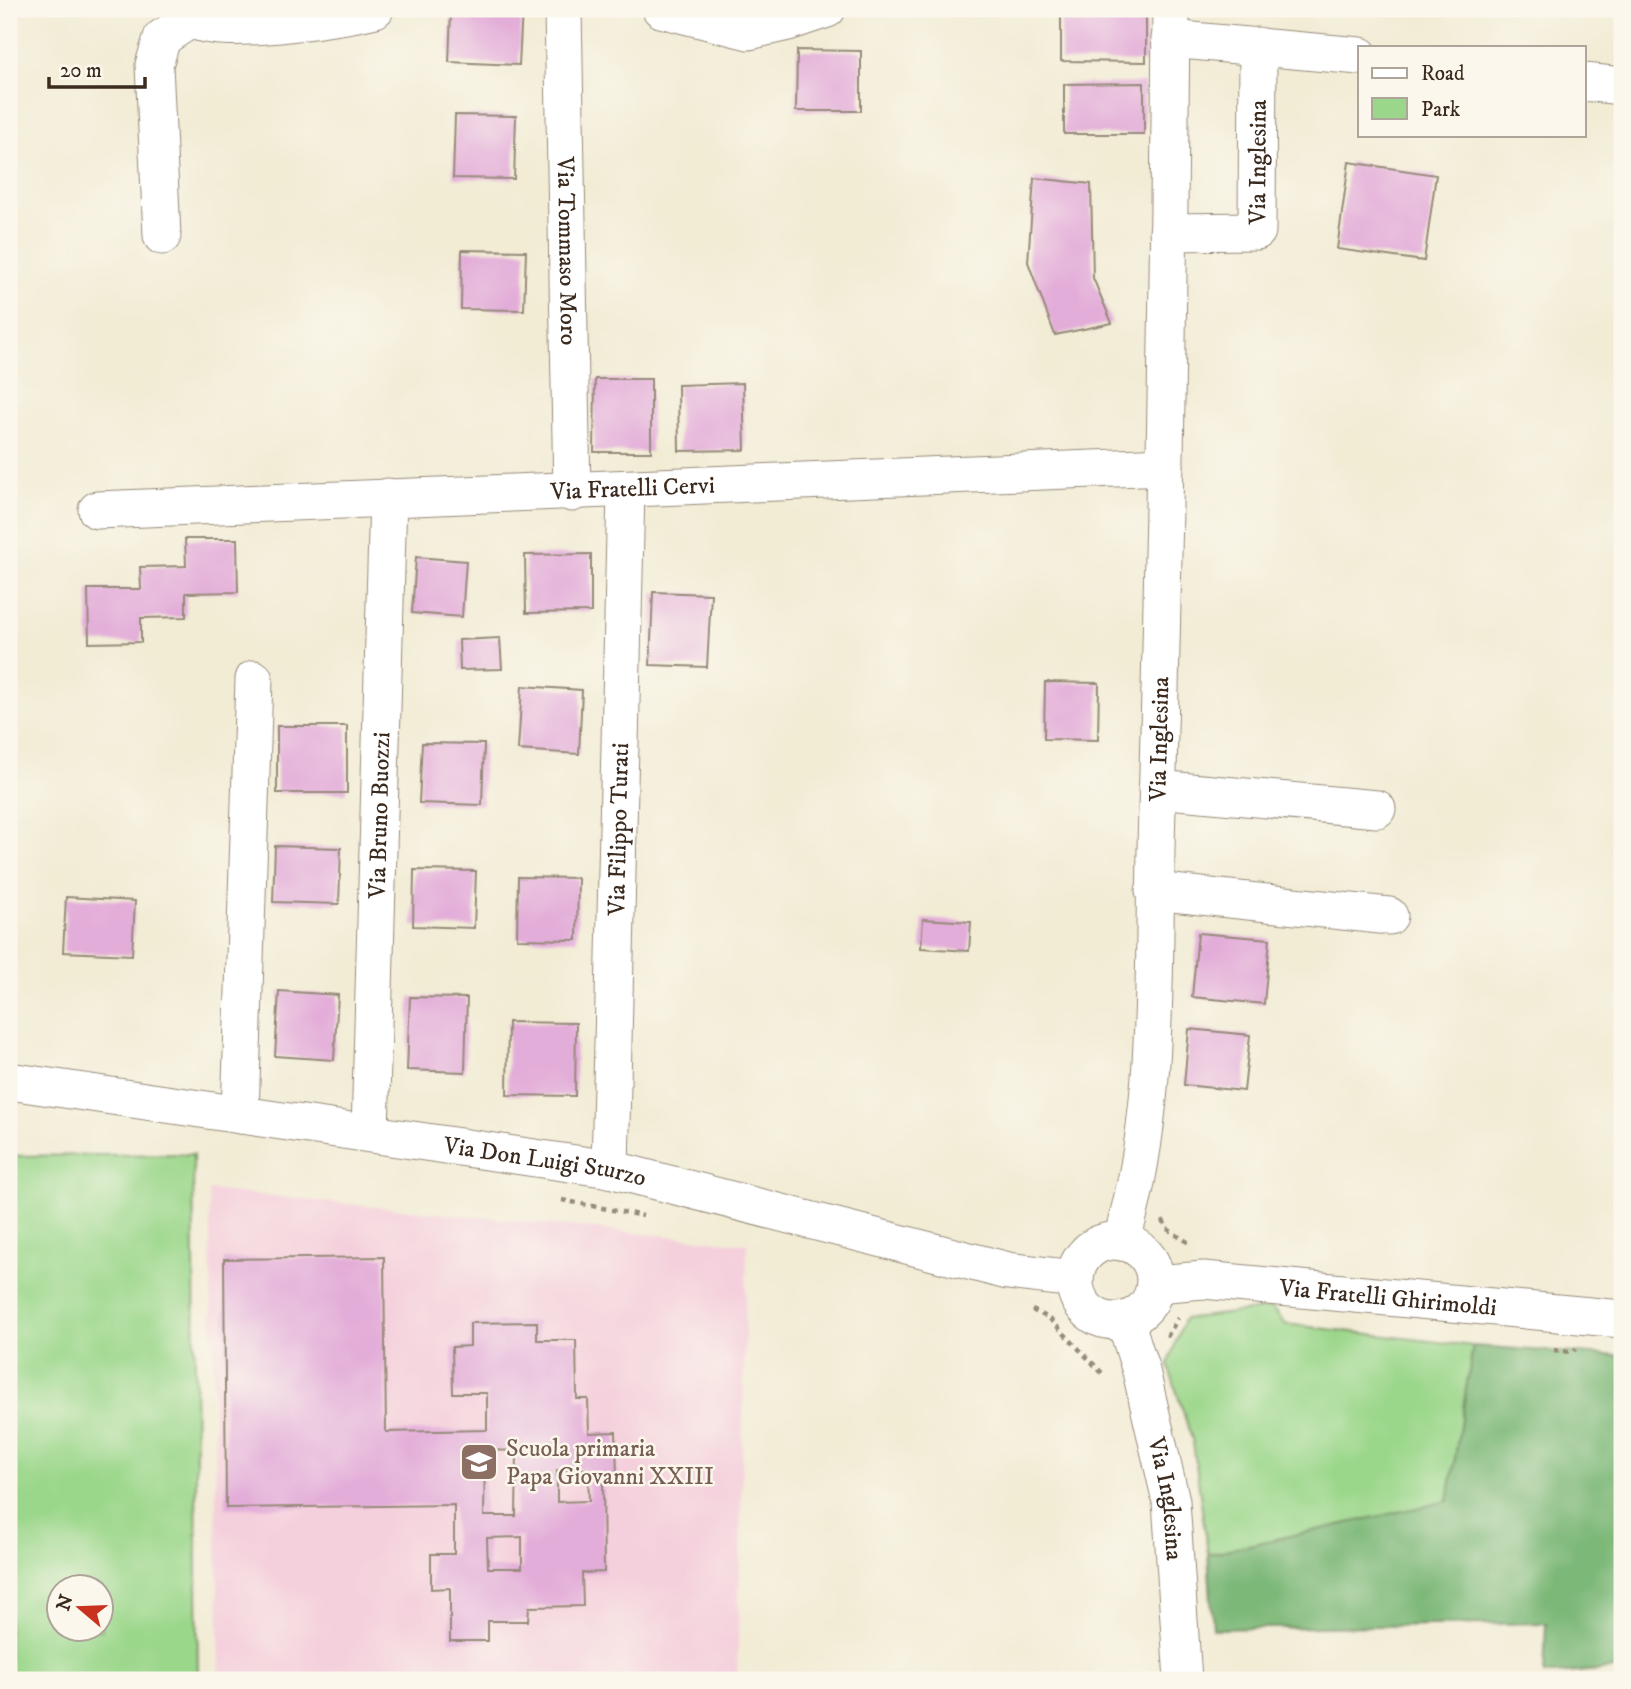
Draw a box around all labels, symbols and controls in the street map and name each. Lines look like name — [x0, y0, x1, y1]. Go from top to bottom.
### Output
scale bar — [49, 46, 145, 90]
legend — [1358, 46, 1586, 136]
text: 20 m — [60, 58, 102, 84]
text: Road — [1421, 61, 1465, 87]
text: Park — [1421, 97, 1461, 123]
street label: Via Inglesina — [1243, 99, 1274, 225]
street label: Via Tommaso Moro — [550, 155, 583, 346]
street label: Via Fratelli Cervi — [549, 471, 715, 507]
street label: Via Inglesina — [1143, 676, 1176, 803]
street label: Via Bruno Buozzi — [363, 731, 397, 900]
street label: Via Filippo Turati — [602, 742, 636, 917]
street label: Via Don Luigi Sturzo — [441, 1131, 649, 1194]
street label: Via Fratelli Ghirimoldi — [1277, 1273, 1498, 1323]
street label: Via Inglesina — [1141, 1433, 1189, 1562]
place label: Scuola primaria Papa Giovanni XXIII — [506, 1434, 714, 1492]
school or university icon: Scuola primaria Papa Giovanni XXIII — [458, 1441, 500, 1483]
north arrow — [46, 1574, 116, 1644]
text: N — [52, 1591, 79, 1614]

